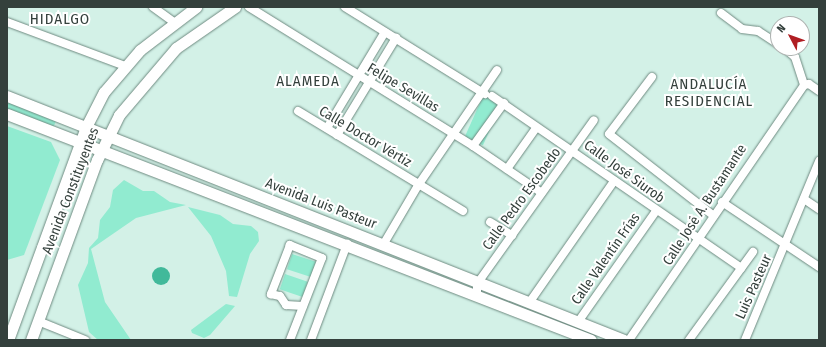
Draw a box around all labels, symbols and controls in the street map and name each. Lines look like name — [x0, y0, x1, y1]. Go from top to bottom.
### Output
district label: HIDALGO — [30, 11, 90, 29]
north arrow — [770, 16, 810, 56]
text: N — [774, 22, 788, 35]
street label: Felipe Sevillas — [364, 60, 442, 116]
district label: ALAMEDA — [276, 73, 340, 91]
district label: ANDALUCÍA RESIDENCIAL — [665, 75, 753, 110]
street label: Calle Doctor Vértiz — [316, 103, 414, 171]
street label: Avenida Constituyentes — [39, 125, 103, 257]
street label: Calle José Siurob — [580, 137, 668, 207]
street label: Calle José A. Bustamante — [660, 141, 750, 269]
street label: Calle Pedro Escobedo — [479, 145, 565, 253]
street label: Avenida Luis Pasteur — [263, 175, 379, 233]
street label: Calle Valentín Frías — [568, 210, 644, 308]
street label: Luis Pasteur — [732, 252, 776, 322]

